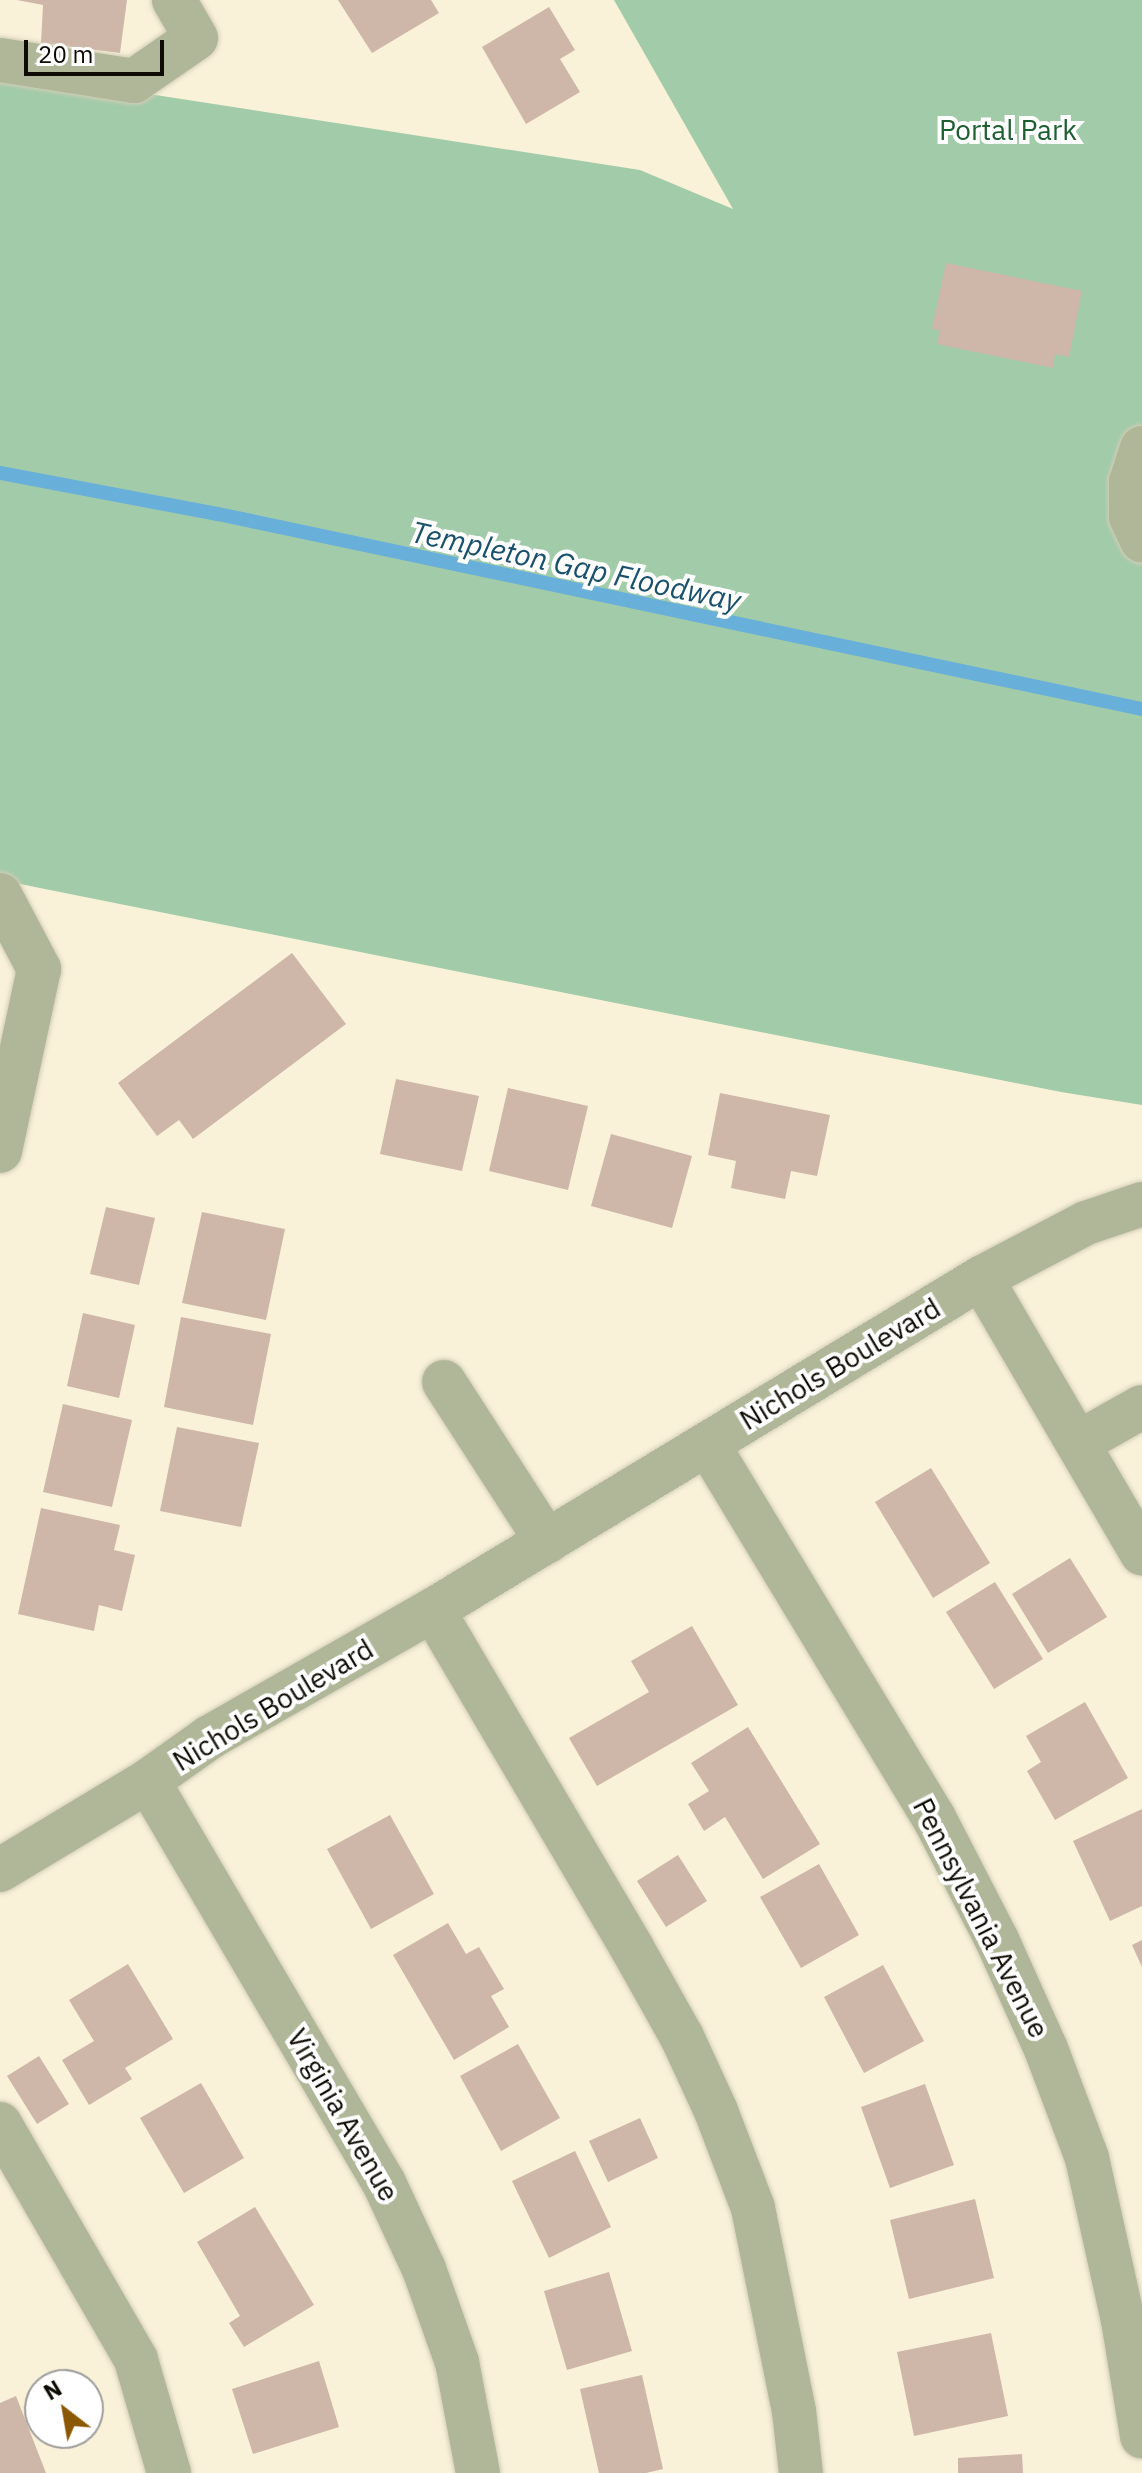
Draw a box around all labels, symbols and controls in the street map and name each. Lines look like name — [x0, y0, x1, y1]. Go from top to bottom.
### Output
scale bar — [28, 24, 168, 74]
text: 20 m — [38, 38, 93, 70]
park label: Portal Park — [939, 113, 1077, 147]
water label: Templeton Gap Floodway — [408, 513, 744, 619]
street label: Nichols Boulevard — [734, 1291, 946, 1437]
street label: Nichols Boulevard — [167, 1632, 379, 1778]
street label: Pennsylvania Avenue — [906, 1793, 1056, 2043]
street label: Virginia Avenue — [280, 2023, 406, 2207]
north arrow — [24, 2369, 104, 2449]
text: N — [38, 2373, 67, 2406]

